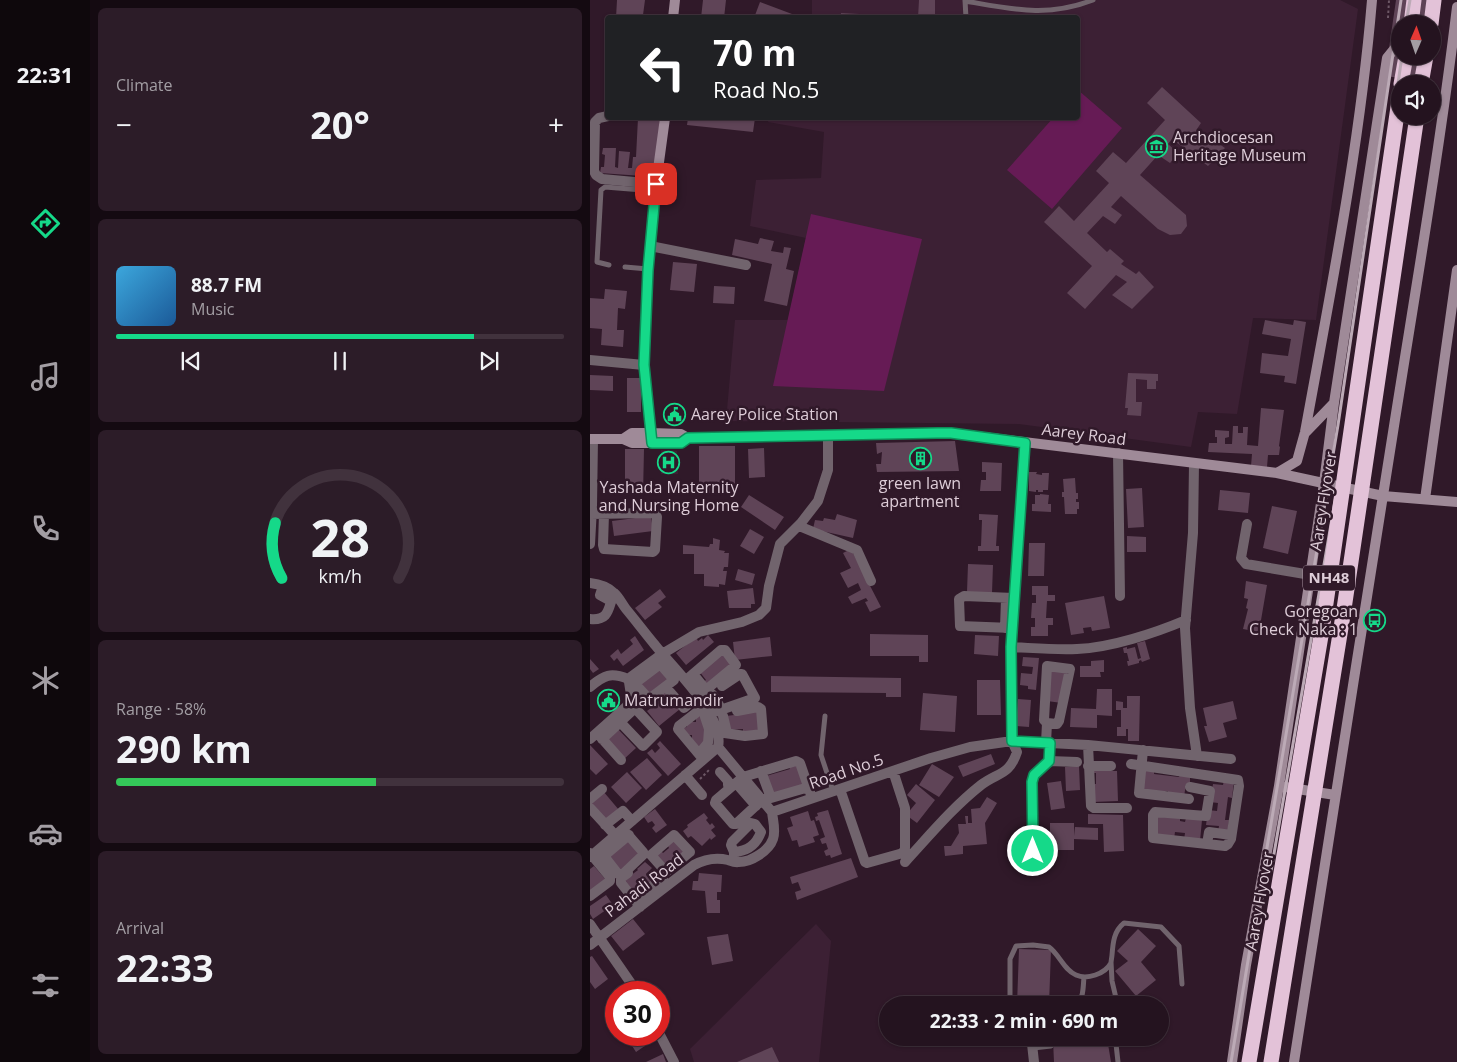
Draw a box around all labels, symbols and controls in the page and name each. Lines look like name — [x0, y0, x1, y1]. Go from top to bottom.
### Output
north arrow — [1391, 15, 1441, 65]
map controls — [1391, 15, 1441, 125]
text: 70 m — [713, 29, 796, 76]
icon: left — [630, 35, 695, 100]
text: 22:31 — [17, 59, 73, 89]
text: Climate — [116, 74, 173, 96]
text: Road No.5 — [713, 74, 819, 104]
button: sound — [1391, 75, 1441, 125]
text: 20° — [310, 98, 370, 150]
text: − — [116, 105, 132, 143]
text: + — [548, 105, 564, 143]
place label: Archdiocesan Heritage Museum — [1173, 126, 1306, 166]
museum icon: Archdiocesan Heritage Museum — [1145, 134, 1169, 158]
pin — [635, 163, 677, 205]
icon: arrive — [642, 170, 670, 198]
icon: directions — [28, 206, 63, 241]
text: 88.7 FM — [191, 272, 262, 298]
text: Music — [191, 298, 235, 320]
icon: previous — [177, 347, 205, 375]
icon: pause — [326, 347, 354, 375]
icon: next — [475, 347, 503, 375]
icon: music — [28, 359, 63, 394]
public building icon: Aarey Police Station — [663, 402, 687, 426]
place label: Aarey Police Station — [691, 403, 838, 425]
street label: Aarey Road — [1041, 418, 1127, 450]
building icon: green lawn apartment — [908, 447, 932, 471]
street label: Aarey Flyover — [1304, 449, 1342, 552]
hospital icon: Yashada Maternity and Nursing Home — [657, 451, 681, 475]
place label: green lawn apartment — [879, 472, 961, 512]
place label: Yashada Maternity and Nursing Home — [599, 476, 740, 516]
text: 28 — [310, 501, 370, 572]
icon: phone — [28, 511, 63, 546]
text: km/h — [318, 564, 362, 588]
road number: NH48 — [1303, 566, 1355, 590]
place label: Goregoan Check Naka : 1 — [1249, 600, 1358, 640]
bus stop icon: Goregoan Check Naka : 1 — [1362, 608, 1386, 632]
icon: climate — [28, 663, 63, 698]
public building icon: Matrumandir — [596, 688, 620, 712]
place label: Matrumandir — [624, 689, 724, 711]
text: Range · 58% — [116, 698, 206, 720]
text: 290 km — [116, 722, 252, 774]
street label: Road No.5 — [806, 748, 886, 794]
icon: car — [28, 816, 63, 851]
position arrow — [1006, 824, 1058, 876]
street label: Pahadi Road — [600, 848, 688, 922]
street label: Aarey Flyover — [1239, 849, 1279, 952]
text: Arrival — [116, 917, 164, 939]
text: 22:33 — [116, 941, 214, 993]
icon: filters — [28, 968, 63, 1003]
speed limit sign: 30 — [605, 981, 670, 1046]
text: 22:33 · 2 min · 690 m — [930, 1008, 1118, 1034]

